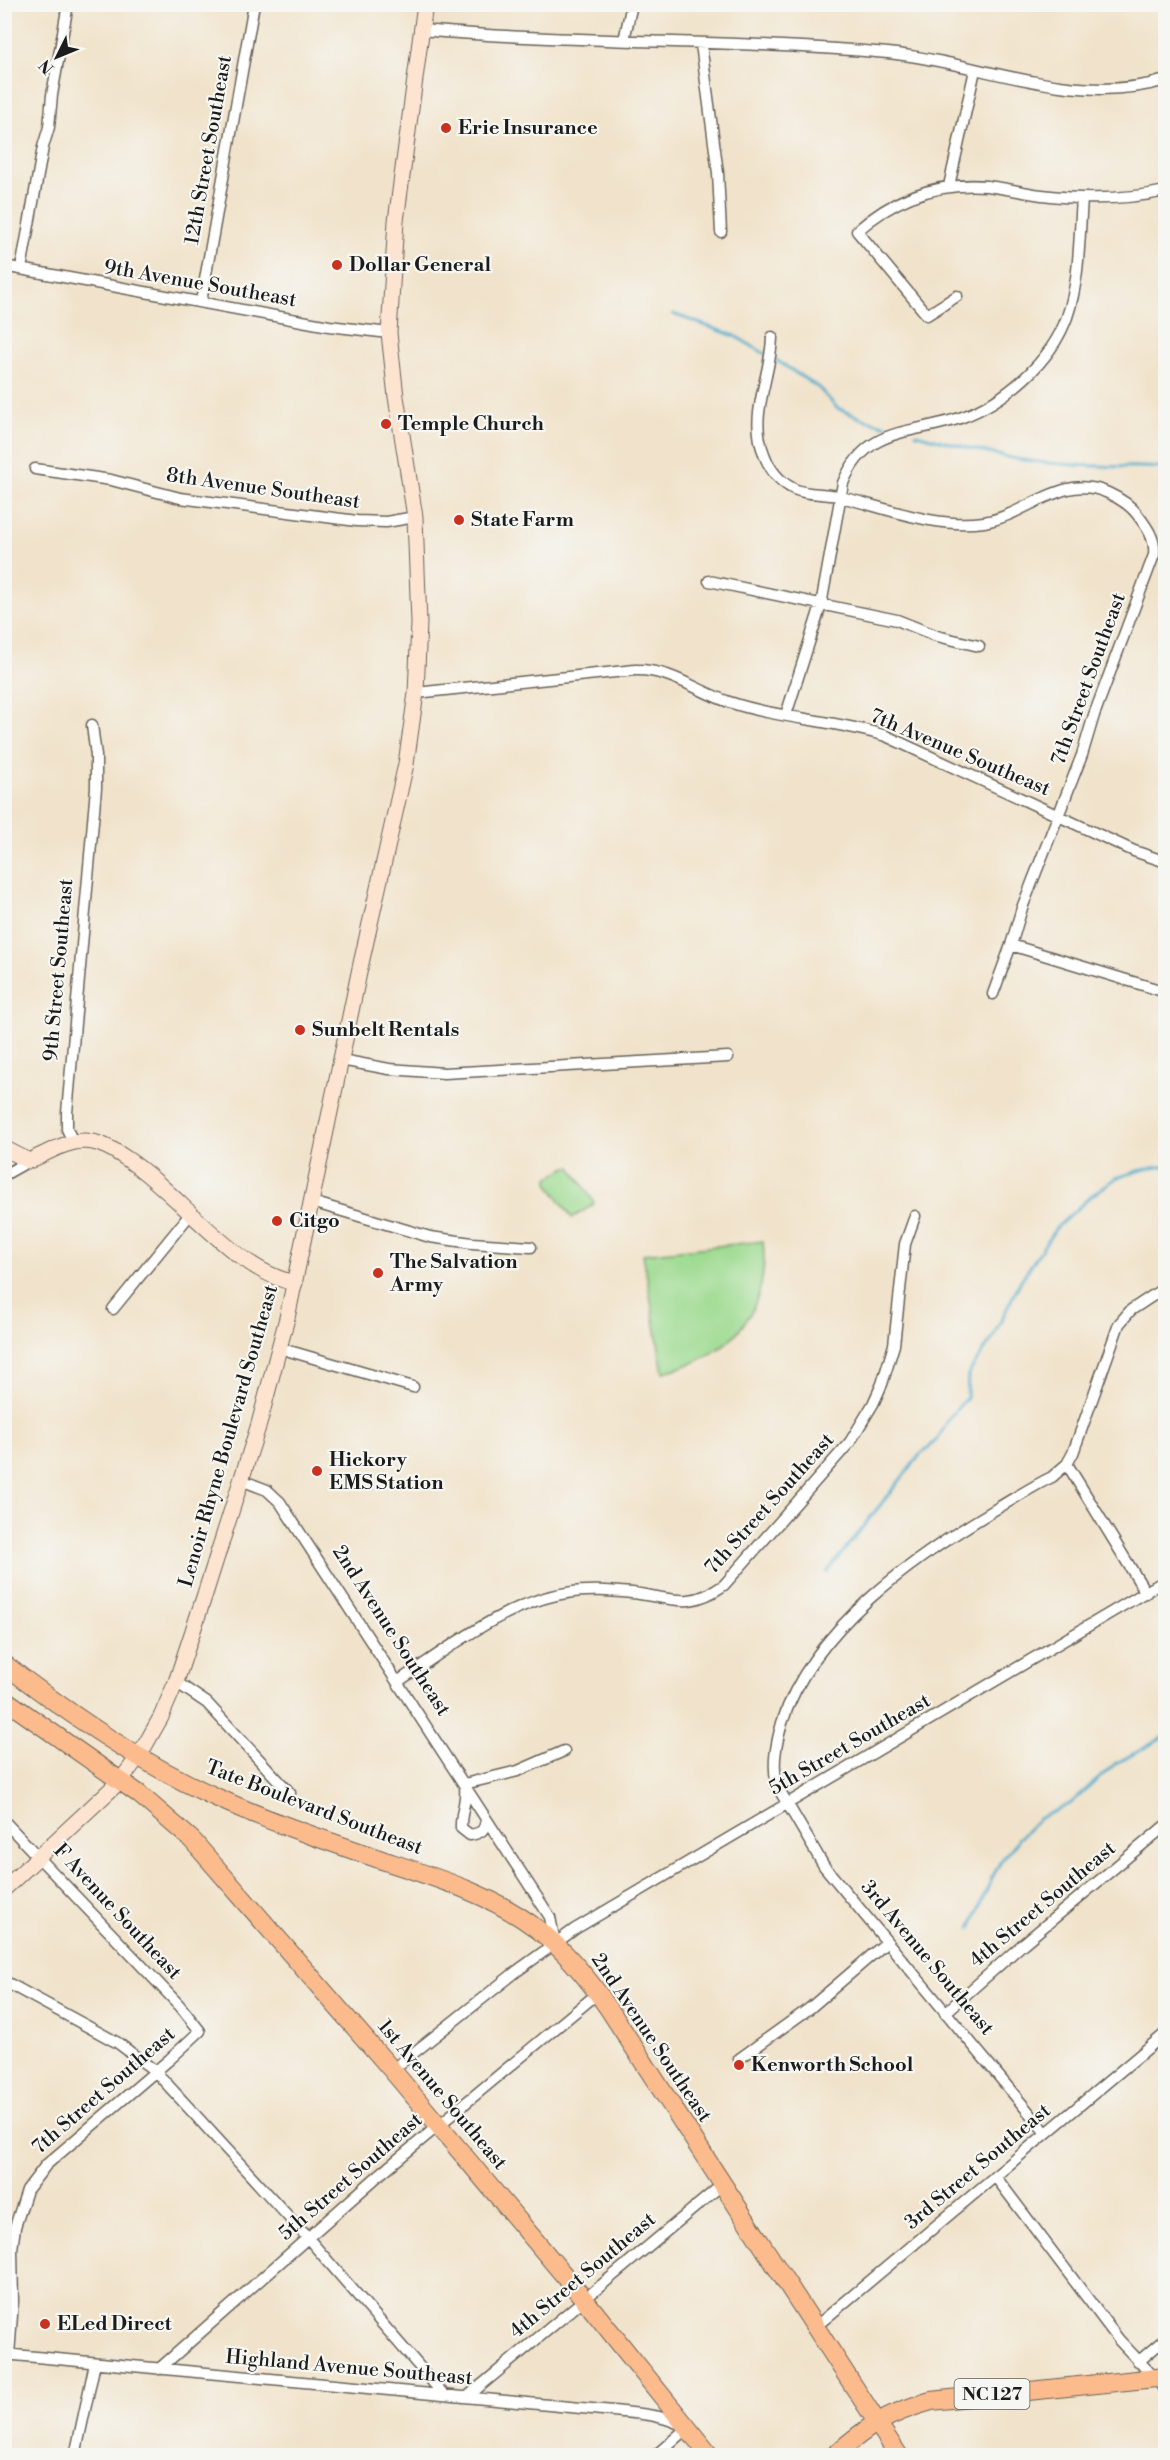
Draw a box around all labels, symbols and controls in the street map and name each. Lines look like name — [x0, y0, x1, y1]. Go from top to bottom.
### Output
north arrow — [27, 27, 87, 87]
street label: 12th Street Southeast — [180, 53, 238, 247]
text: N — [35, 55, 58, 78]
place label: Erie Insurance — [458, 116, 598, 141]
marker: Erie Insurance — [439, 121, 453, 135]
place label: Dollar General — [349, 253, 491, 278]
street label: 9th Avenue Southeast — [102, 255, 298, 313]
marker: Dollar General — [330, 258, 344, 272]
place label: Temple Church — [398, 412, 544, 437]
marker: Temple Church — [379, 417, 393, 431]
street label: 8th Avenue Southeast — [165, 463, 361, 515]
place label: State Farm — [471, 508, 574, 533]
marker: State Farm — [452, 513, 466, 527]
street label: 7th Street Southeast — [1046, 589, 1132, 769]
street label: 7th Avenue Southeast — [866, 704, 1054, 802]
street label: 9th Street Southeast — [39, 878, 79, 1062]
place label: Sunbelt Rentals — [312, 1018, 459, 1043]
marker: Sunbelt Rentals — [293, 1023, 307, 1037]
place label: Citgo — [289, 1209, 340, 1234]
marker: Citgo — [270, 1214, 284, 1228]
place label: The Salvation Army — [389, 1250, 518, 1298]
marker: The Salvation Army — [371, 1266, 385, 1280]
street label: Lenoir Rhyne Boulevard Southeast — [174, 1282, 284, 1590]
street label: 7th Street Southeast — [700, 1428, 840, 1580]
place label: Hickory EMS Station — [329, 1448, 444, 1496]
marker: Hickory EMS Station — [310, 1464, 324, 1478]
street label: 2nd Avenue Southeast — [326, 1541, 456, 1721]
street label: 5th Street Southeast — [765, 1689, 935, 1801]
street label: Tate Boulevard Southeast — [202, 1755, 426, 1861]
street label: 4th Street Southeast — [965, 1837, 1121, 1973]
street label: F Avenue Southeast — [48, 1839, 186, 1985]
street label: 3rd Avenue Southeast — [855, 1875, 999, 2041]
street label: 2nd Avenue Southeast — [585, 1949, 717, 2127]
street label: 1st Avenue Southeast — [372, 2015, 512, 2175]
street label: 7th Street Southeast — [27, 2022, 181, 2160]
place label: Kenworth School — [751, 2053, 914, 2078]
marker: Kenworth School — [732, 2058, 746, 2072]
street label: 3rd Street Southeast — [900, 2099, 1056, 2235]
street label: 5th Street Southeast — [274, 2108, 428, 2246]
street label: 4th Street Southeast — [505, 2208, 661, 2344]
place label: ELed Direct — [57, 2312, 173, 2337]
marker: ELed Direct — [38, 2317, 52, 2331]
street label: Highland Avenue Southeast — [224, 2345, 474, 2391]
road number: NC 127 — [954, 2379, 1030, 2409]

